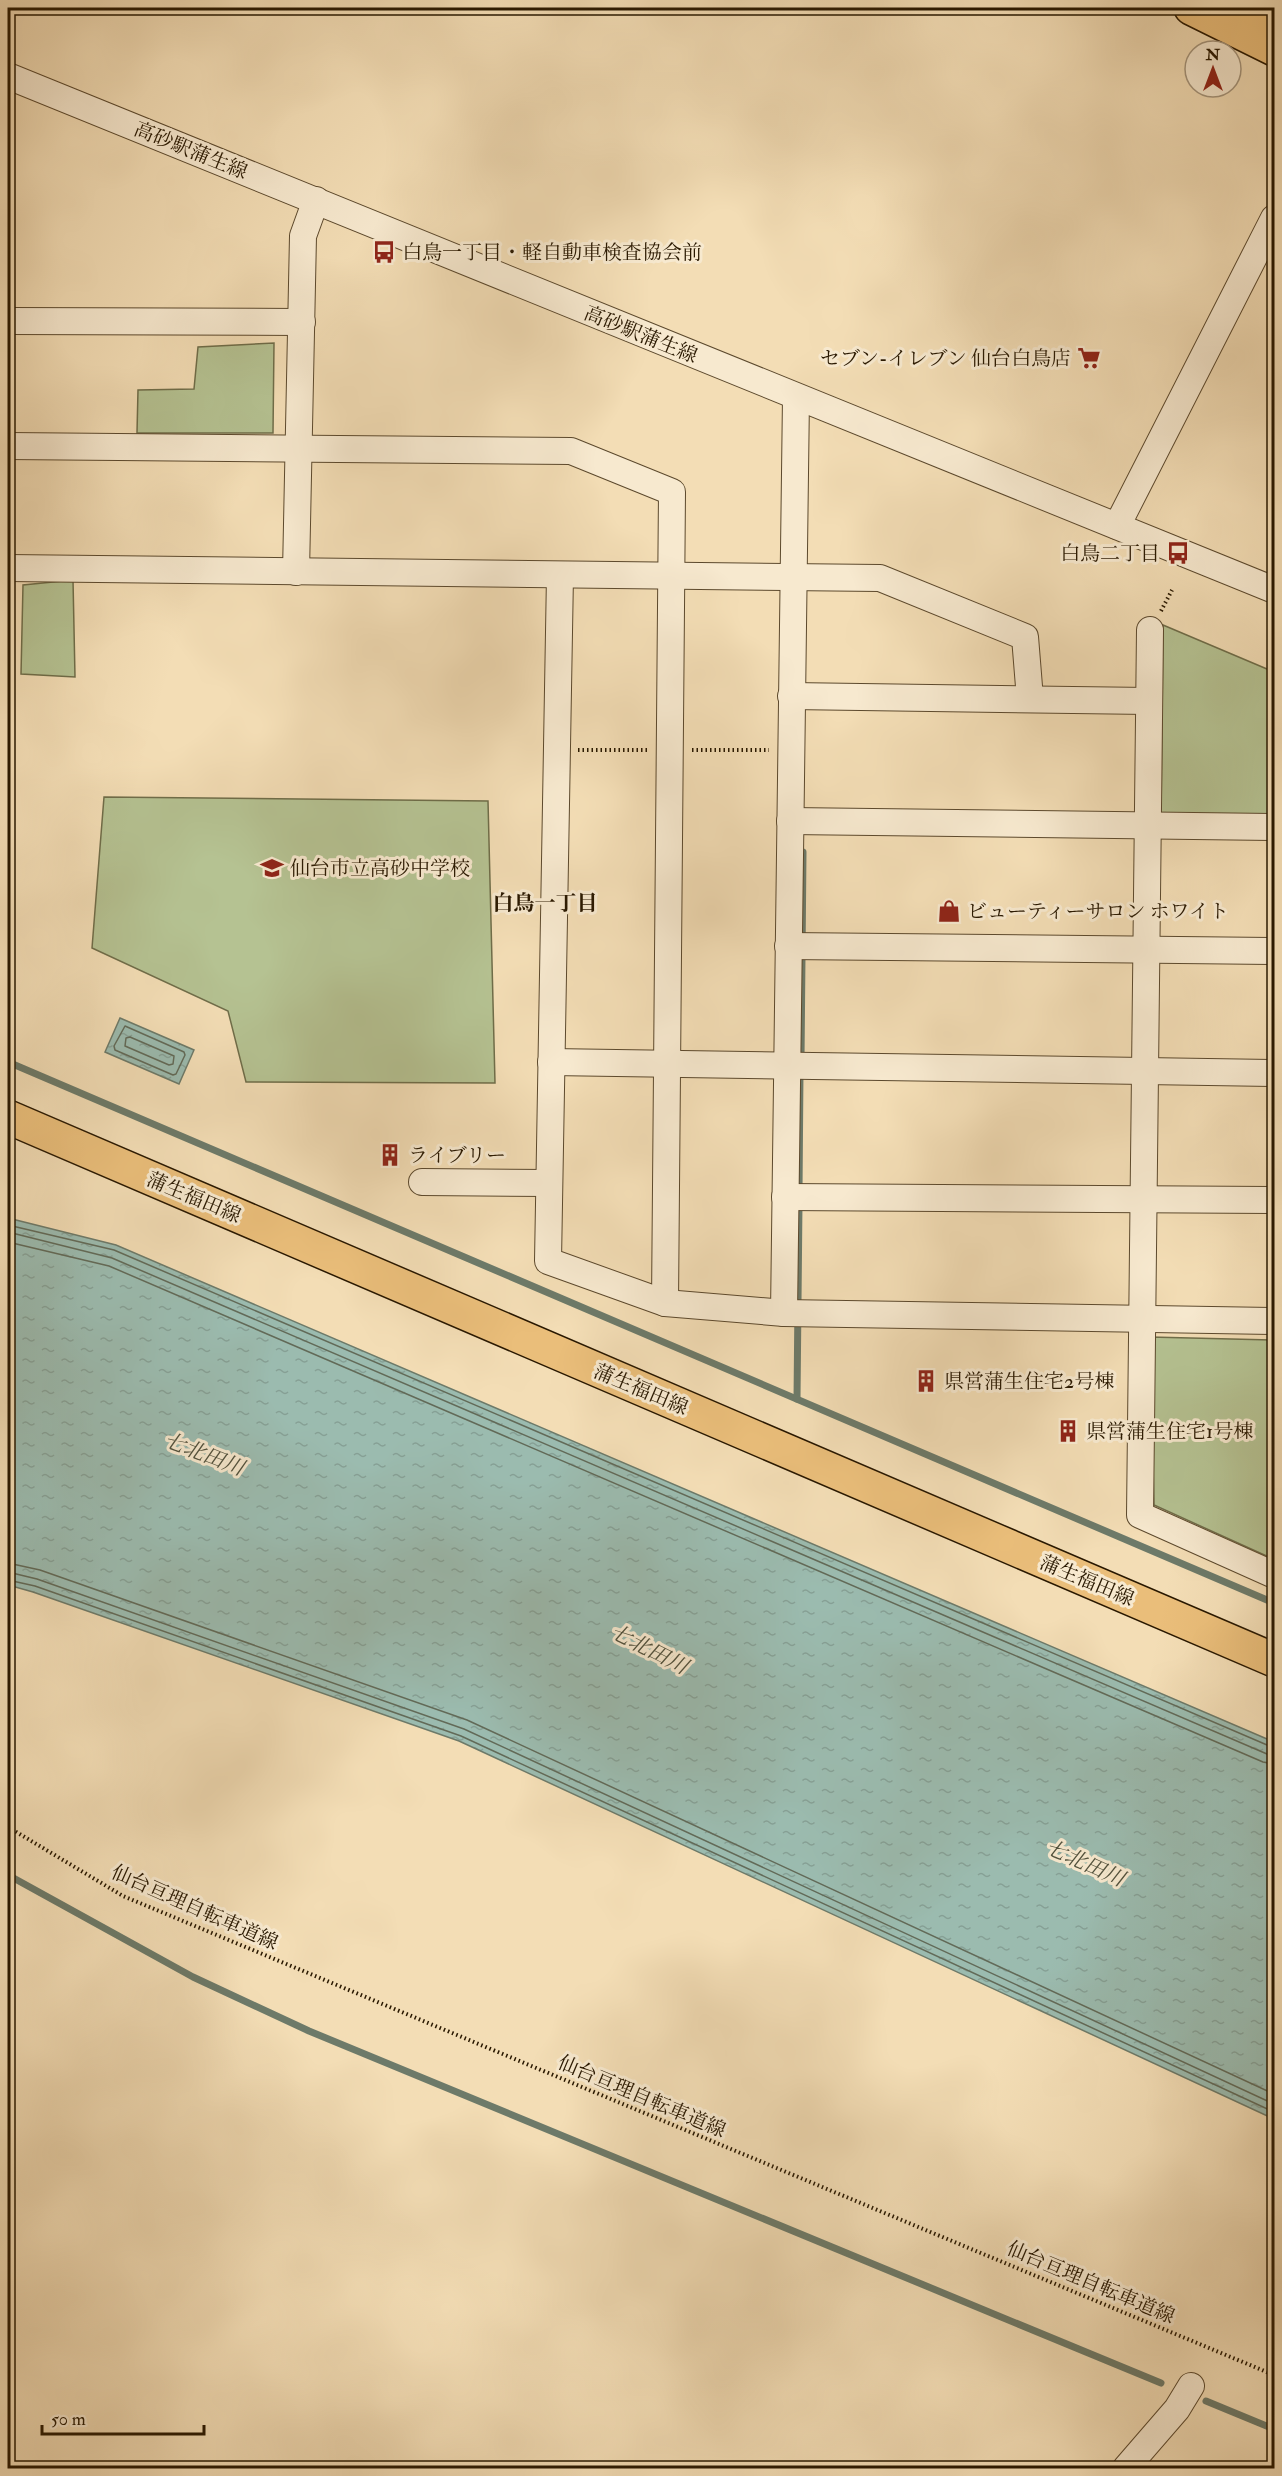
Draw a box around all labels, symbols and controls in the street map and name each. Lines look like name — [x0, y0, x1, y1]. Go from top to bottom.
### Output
north arrow — [1183, 39, 1243, 99]
text: N — [1205, 45, 1221, 65]
street label: 高砂駅蒲生線 — [130, 116, 251, 185]
bus stop icon: 白鳥一丁目・軽自動車検査協会前 — [371, 239, 397, 265]
place label: 白鳥一丁目・軽自動車検査協会前 — [402, 240, 702, 265]
street label: 高砂駅蒲生線 — [580, 300, 701, 369]
supermarket icon: セブン-イレブン 仙台白鳥店 — [1076, 345, 1102, 371]
place label: セブン-イレブン 仙台白鳥店 — [820, 346, 1071, 371]
bus stop icon: 白鳥二丁目 — [1165, 540, 1191, 566]
place label: 白鳥二丁目 — [1060, 541, 1160, 566]
school or university icon: 仙台市立高砂中学校 — [259, 855, 285, 881]
place label: 仙台市立高砂中学校 — [290, 856, 470, 881]
district label: 白鳥一丁目 — [493, 890, 598, 917]
shop icon: ビューティーサロン ホワイト — [936, 898, 962, 924]
place label: ビューティーサロン ホワイト — [967, 899, 1229, 924]
building icon: ライブリー — [377, 1142, 403, 1168]
place label: ライブリー — [408, 1143, 506, 1168]
street label: 蒲生福田線 — [143, 1166, 245, 1229]
street label: 蒲生福田線 — [590, 1358, 692, 1421]
building icon: 県営蒲生住宅2号棟 — [913, 1368, 939, 1394]
place label: 県営蒲生住宅2号棟 — [944, 1369, 1114, 1394]
building icon: 県営蒲生住宅1号棟 — [1055, 1418, 1081, 1444]
place label: 県営蒲生住宅1号棟 — [1086, 1419, 1253, 1444]
water label: 七北田川 — [160, 1427, 250, 1483]
street label: 蒲生福田線 — [1036, 1549, 1138, 1612]
water label: 七北田川 — [605, 1618, 694, 1681]
water label: 七北田川 — [1041, 1834, 1130, 1894]
street label: 仙台亘理自転車道線 — [107, 1859, 282, 1955]
street label: 仙台亘理自転車道線 — [554, 2050, 730, 2143]
street label: 仙台亘理自転車道線 — [1003, 2236, 1179, 2329]
scale bar — [42, 2398, 204, 2436]
text: 50 m — [51, 2408, 86, 2431]

